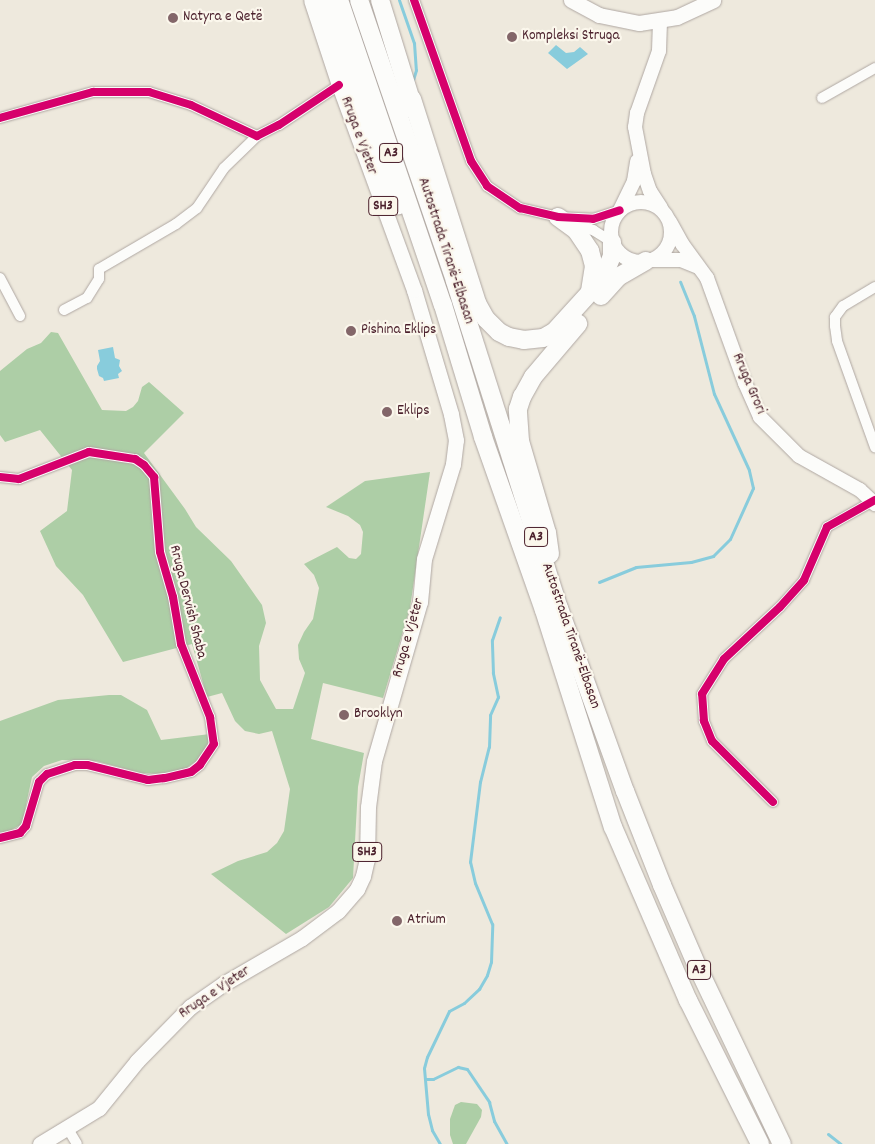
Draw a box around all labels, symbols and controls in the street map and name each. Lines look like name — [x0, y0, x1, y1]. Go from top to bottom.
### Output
place label: Natyra e Qetë — [183, 9, 262, 27]
marker: Natyra e Qetë — [167, 12, 179, 24]
place label: Kompleksi Struga — [522, 28, 619, 46]
marker: Kompleksi Struga — [506, 31, 518, 43]
street label: Rruga e Vjeter — [336, 94, 380, 178]
road number: A3 — [378, 142, 404, 164]
street label: Autostrada Tiranë-Elbasan — [413, 176, 477, 326]
road number: SH3 — [368, 195, 398, 218]
place label: Pishina Eklips — [361, 322, 436, 340]
marker: Pishina Eklips — [345, 325, 357, 337]
street label: Rruga Grori — [727, 351, 769, 417]
place label: Eklips — [397, 403, 430, 421]
marker: Eklips — [381, 406, 393, 418]
road number: A3 — [524, 526, 548, 548]
street label: Rruga Dervish Shaba — [164, 544, 210, 660]
street label: Autostrada Tiranë-Elbasan — [537, 561, 603, 711]
street label: Rruga e Vjeter — [389, 596, 429, 680]
place label: Brooklyn — [354, 706, 403, 724]
marker: Brooklyn — [338, 709, 350, 721]
road number: SH3 — [352, 840, 382, 864]
place label: Atrium — [407, 912, 446, 930]
marker: Atrium — [391, 915, 403, 927]
road number: A3 — [686, 958, 712, 982]
street label: Rruga e Vjeter — [176, 963, 254, 1023]

